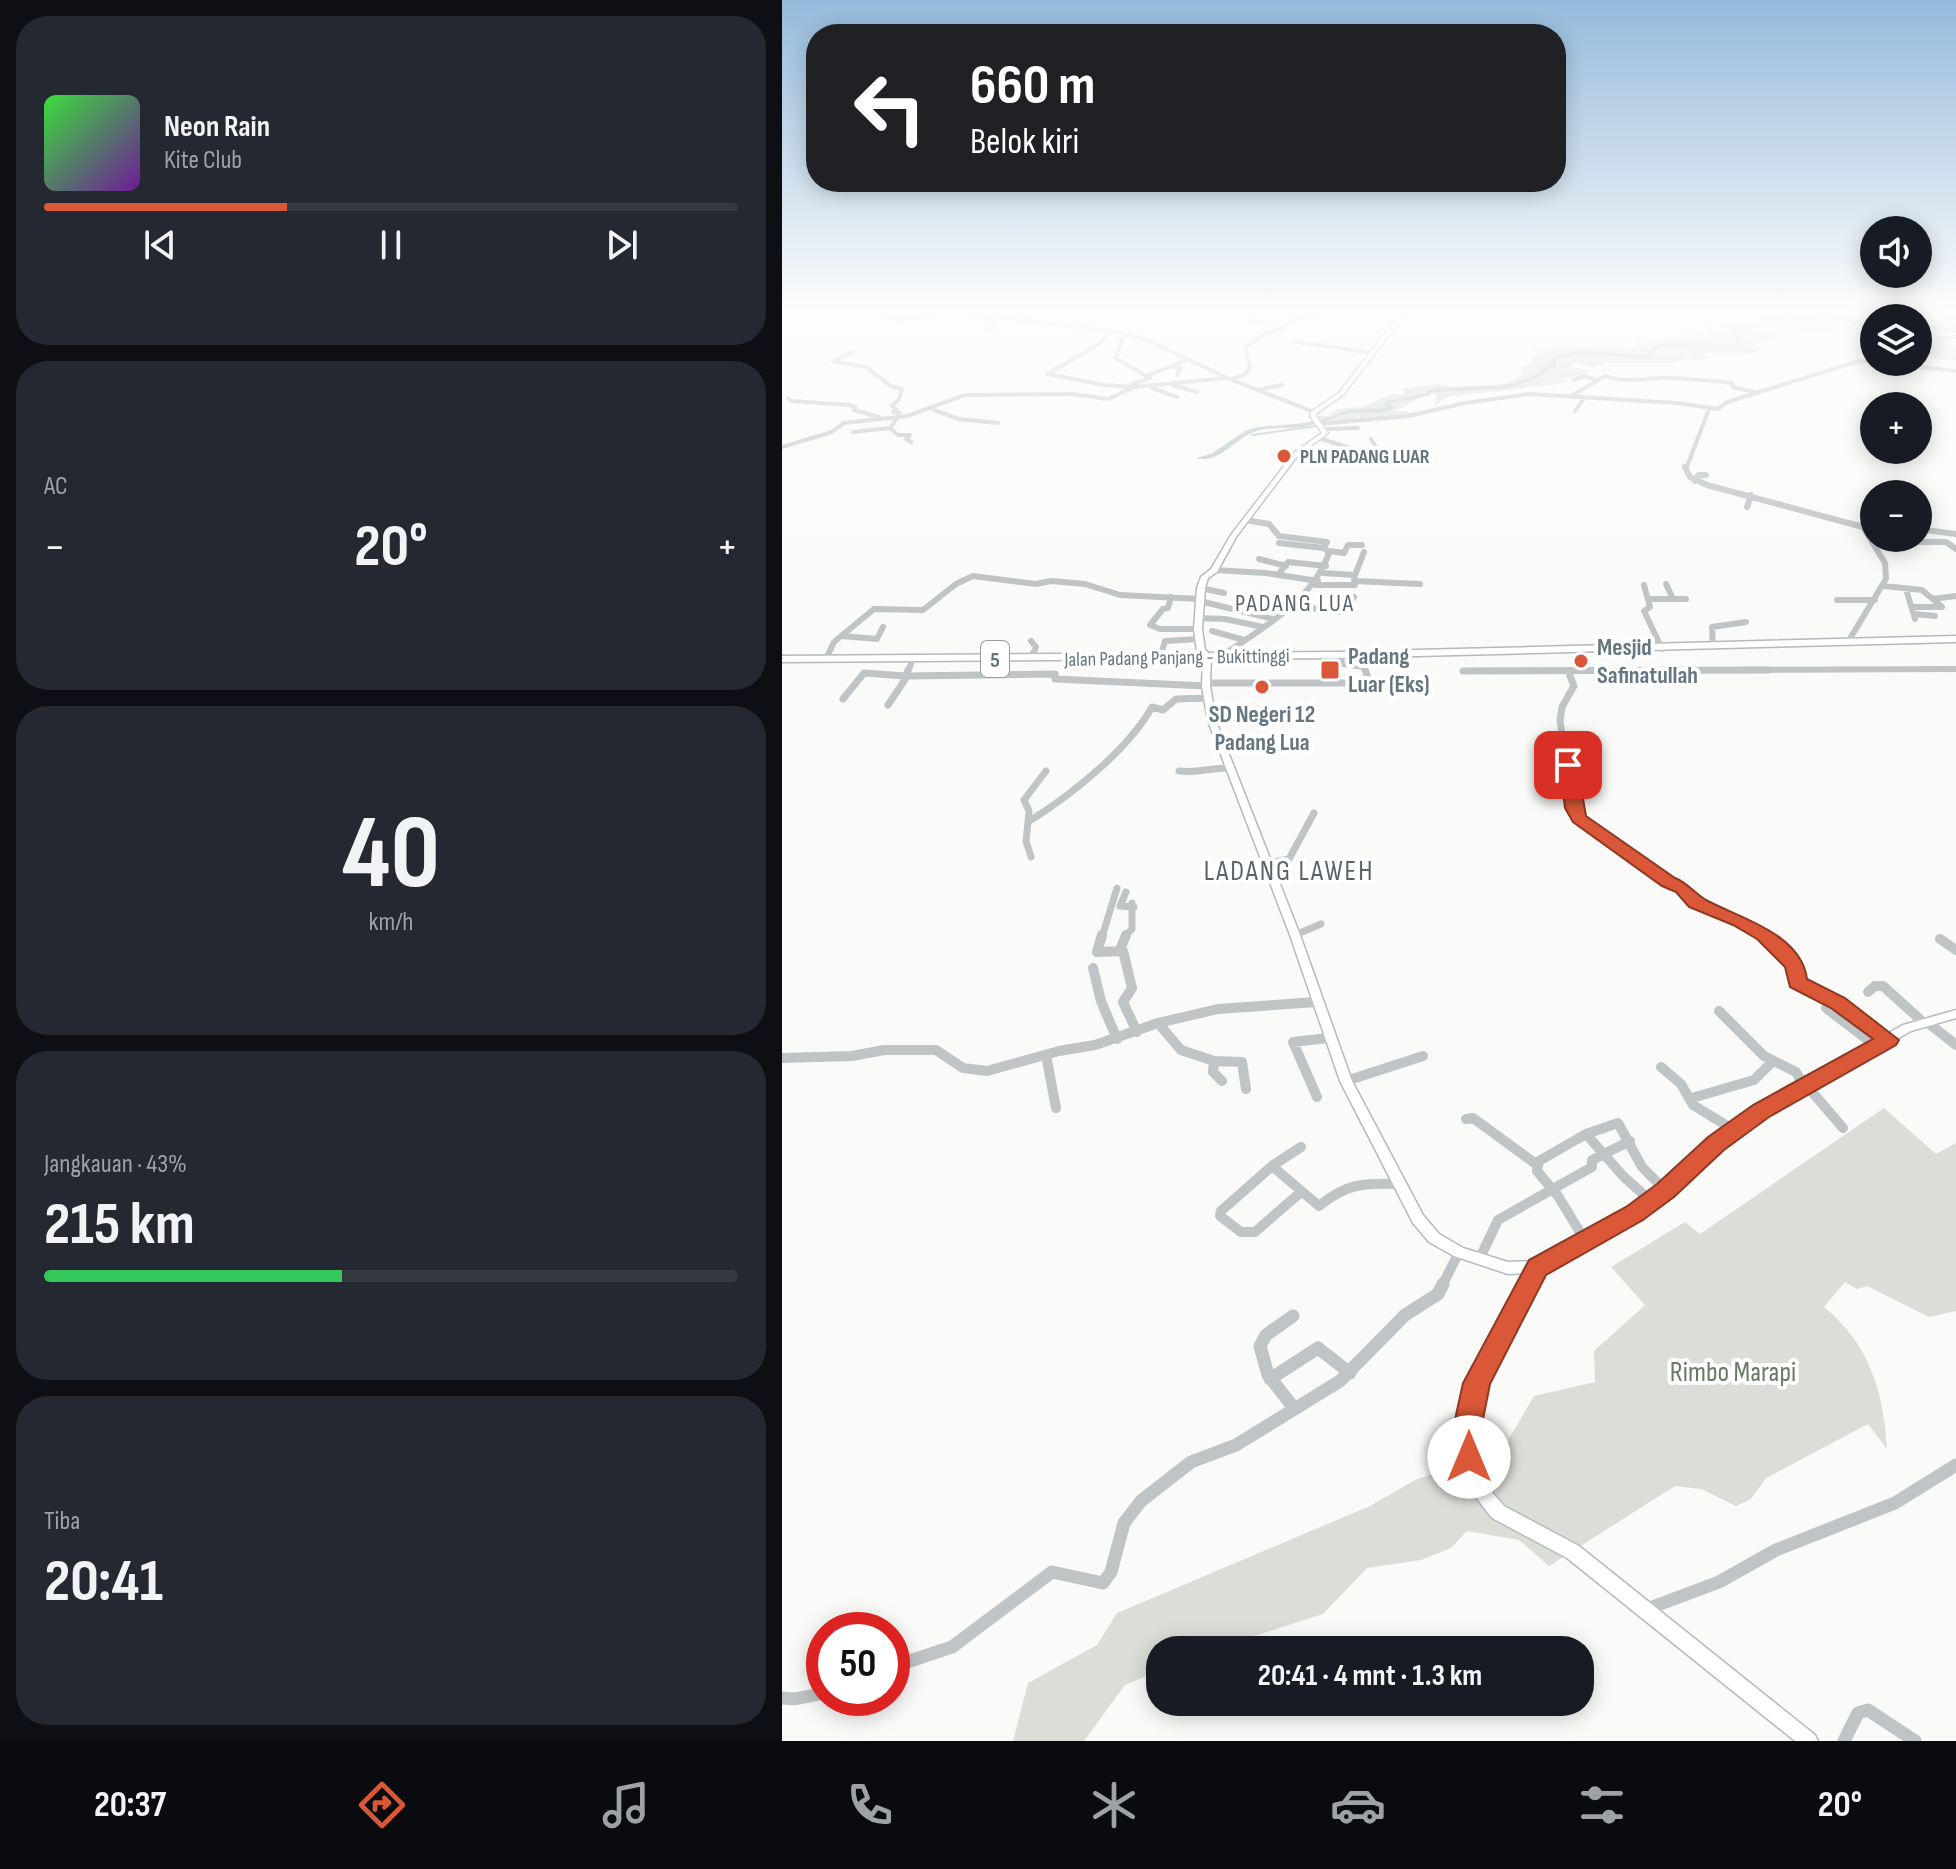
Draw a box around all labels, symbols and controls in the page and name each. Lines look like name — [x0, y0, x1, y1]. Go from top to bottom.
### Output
text: 660 m — [970, 53, 1095, 120]
icon: left — [838, 56, 942, 160]
text: Neon Rain — [164, 109, 270, 145]
text: Belok kiri — [970, 121, 1079, 164]
text: Kite Club — [164, 145, 242, 176]
map controls — [1860, 216, 1932, 552]
button: sound — [1860, 216, 1932, 288]
icon: previous — [138, 223, 182, 267]
icon: pause — [369, 223, 413, 267]
icon: next — [600, 223, 644, 267]
button: layers — [1860, 304, 1932, 376]
button: + — [1860, 392, 1932, 464]
place label: PLN PADANG LUAR — [1300, 445, 1430, 469]
marker: PLN PADANG LUAR — [1275, 447, 1293, 465]
text: AC — [44, 471, 68, 502]
button: − — [1860, 480, 1932, 552]
text: 20° — [354, 511, 428, 583]
text: − — [44, 521, 66, 574]
text: + — [716, 521, 738, 574]
district label: PADANG LUA — [1235, 589, 1355, 618]
place label: Mesjid Safinatullah — [1597, 633, 1698, 690]
road number: 5 — [981, 641, 1009, 677]
place label: Padang Luar (Eks) — [1348, 642, 1430, 699]
street label: Jalan Padang Panjang - Bukittinggi — [1063, 644, 1290, 672]
marker: Mesjid Safinatullah — [1572, 652, 1590, 670]
marker: Padang Luar (Eks) — [1319, 659, 1341, 681]
marker: SD Negeri 12 Padang Lua — [1253, 678, 1271, 696]
place label: SD Negeri 12 Padang Lua — [1209, 700, 1315, 757]
pin — [1534, 731, 1602, 799]
icon: arrive — [1546, 743, 1590, 787]
text: 40 — [342, 792, 440, 917]
district label: LADANG LAWEH — [1204, 855, 1374, 888]
text: km/h — [369, 907, 413, 938]
text: Jangkauan · 43% — [44, 1149, 187, 1180]
text: 215 km — [44, 1189, 195, 1261]
park label: Rimbo Marapi — [1670, 1356, 1796, 1389]
position arrow — [1427, 1415, 1511, 1499]
text: Tiba — [44, 1506, 80, 1537]
text: 20:41 — [44, 1546, 163, 1618]
speed limit sign: 50 — [806, 1612, 910, 1716]
text: 20:41 · 4 mnt · 1.3 km — [1258, 1658, 1482, 1694]
icon: directions — [354, 1777, 410, 1833]
icon: music — [598, 1777, 654, 1833]
icon: phone — [842, 1777, 898, 1833]
icon: climate — [1086, 1777, 1142, 1833]
icon: car — [1330, 1777, 1386, 1833]
icon: filters — [1574, 1777, 1630, 1833]
text: 20:37 — [94, 1784, 166, 1827]
text: 20° — [1818, 1784, 1862, 1827]

